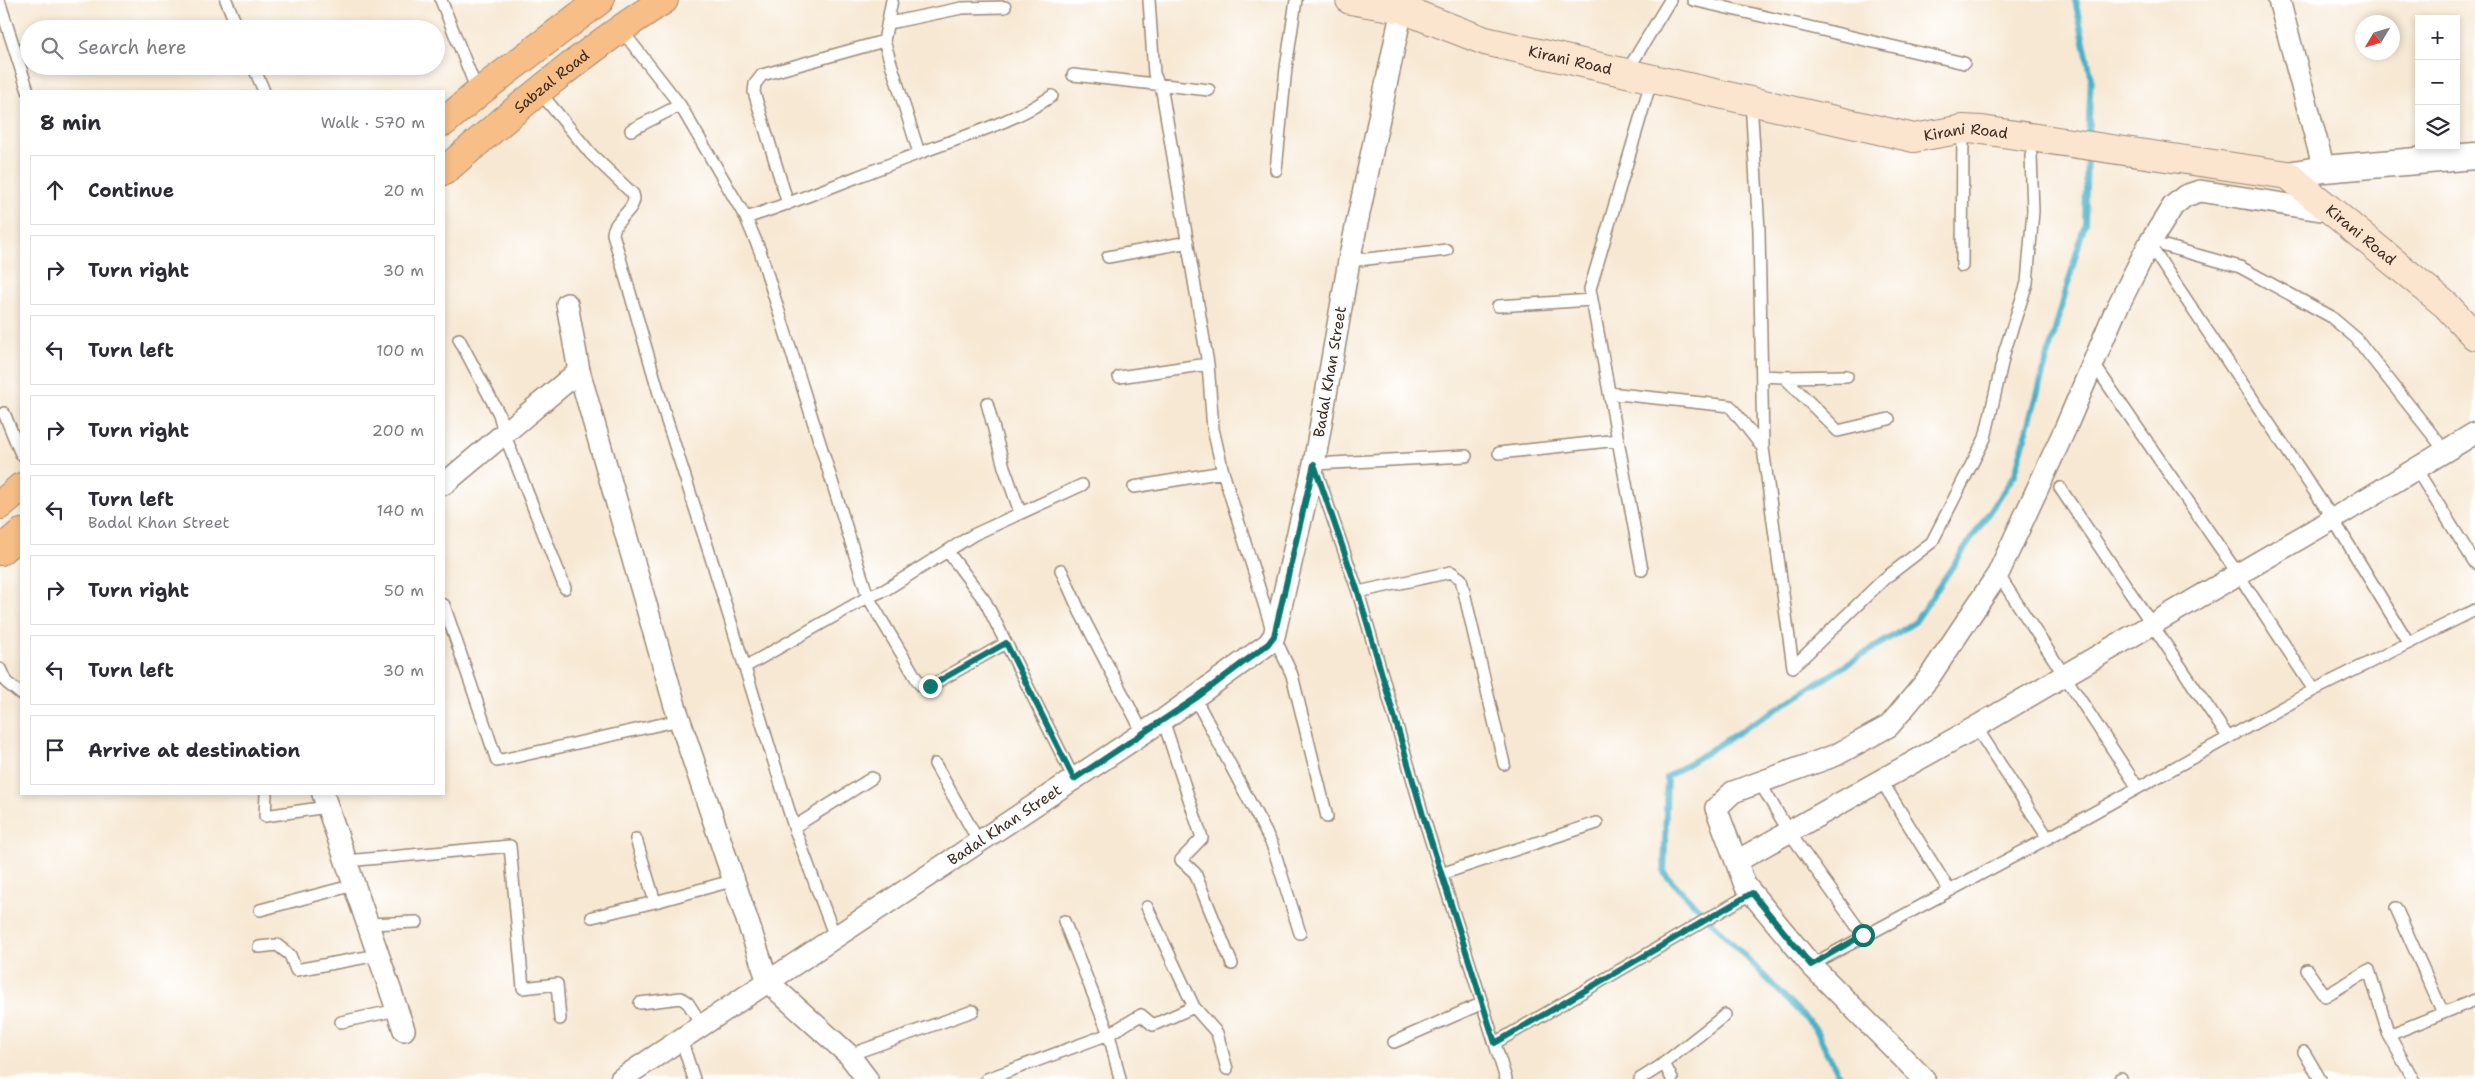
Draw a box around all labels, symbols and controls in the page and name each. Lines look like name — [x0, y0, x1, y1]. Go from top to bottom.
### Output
north arrow — [2355, 15, 2400, 60]
map controls — [2415, 15, 2460, 150]
button: + — [2415, 15, 2460, 60]
search box — [20, 20, 445, 75]
icon: search — [38, 34, 66, 62]
text: Search here — [78, 35, 187, 60]
street label: Kirani Road — [1526, 41, 1614, 79]
street label: Sabzal Road — [510, 45, 594, 118]
button: − — [2415, 60, 2460, 105]
button: layers — [2415, 105, 2460, 150]
text: 8 min — [40, 109, 101, 137]
text: Walk · 570 m — [321, 112, 425, 133]
street label: Kirani Road — [1922, 119, 2010, 146]
icon: ahead — [41, 176, 69, 204]
text: Continue — [88, 178, 174, 203]
text: 20 m — [383, 180, 424, 201]
street label: Kirani Road — [2322, 200, 2400, 270]
icon: right — [41, 256, 69, 284]
text: Turn right — [88, 258, 189, 283]
text: 30 m — [383, 260, 424, 281]
street label: Badal Khan Street — [1309, 305, 1351, 439]
icon: left — [41, 336, 69, 364]
text: Turn left — [88, 338, 174, 363]
text: 100 m — [376, 340, 424, 361]
icon: right — [41, 416, 69, 444]
text: Turn right — [88, 418, 189, 443]
text: 200 m — [372, 420, 424, 441]
text: Turn left — [88, 487, 174, 512]
icon: left — [41, 496, 69, 524]
text: 140 m — [377, 500, 424, 521]
text: Badal Khan Street — [88, 512, 230, 533]
icon: right — [41, 576, 69, 604]
text: Turn right — [88, 578, 189, 603]
text: 50 m — [384, 580, 424, 601]
icon: left — [41, 656, 69, 684]
text: Turn left — [88, 658, 174, 683]
text: 30 m — [383, 660, 424, 681]
route end — [919, 675, 942, 698]
icon: arrive — [41, 736, 69, 764]
text: Arrive at destination — [88, 738, 300, 763]
street label: Badal Khan Street — [944, 780, 1065, 870]
route start — [1852, 924, 1875, 947]

